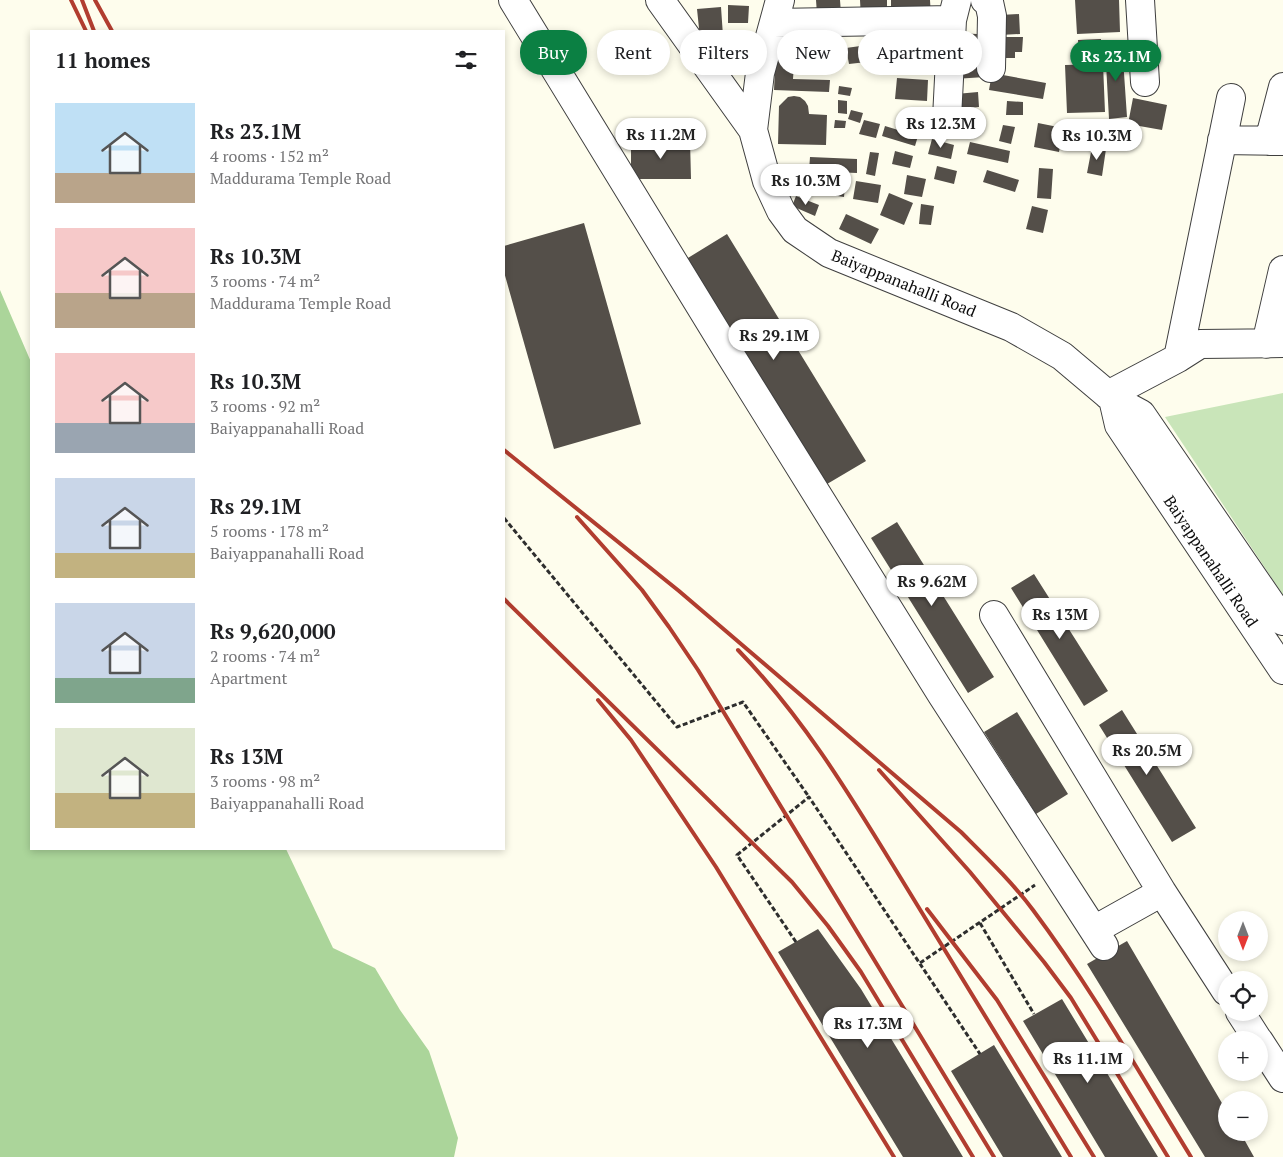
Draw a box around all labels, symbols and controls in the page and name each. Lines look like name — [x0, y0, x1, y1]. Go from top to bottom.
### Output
chip: Buy — [520, 30, 587, 75]
chip: Rent — [597, 30, 670, 75]
chip: Filters — [680, 30, 767, 75]
chip: New — [777, 30, 848, 75]
chip: Apartment — [858, 30, 982, 75]
pin: Rs 23.1M — [1064, 39, 1168, 82]
text: Rs 23.1M — [1081, 45, 1151, 67]
text: 11 homes — [55, 46, 151, 74]
icon: filters — [452, 46, 480, 74]
pin: Rs 12.3M — [889, 106, 993, 149]
text: Rs 12.3M — [906, 112, 976, 134]
text: Rs 23.1M — [210, 117, 301, 145]
pin: Rs 11.2M — [609, 118, 713, 160]
pin: Rs 10.3M — [1045, 119, 1149, 161]
icon: home — [95, 123, 155, 183]
text: Rs 11.2M — [626, 123, 696, 145]
text: Rs 10.3M — [1062, 124, 1132, 146]
text: 4 rooms · 152 m² — [210, 145, 329, 167]
pin: Rs 10.3M — [754, 164, 858, 206]
text: Maddurama Temple Road — [210, 167, 391, 189]
text: Rs 10.3M — [771, 169, 841, 191]
text: Rs 10.3M — [210, 242, 301, 270]
street label: Baiyappanahalli Road — [828, 244, 980, 322]
icon: home — [95, 248, 155, 308]
text: 3 rooms · 74 m² — [210, 270, 320, 292]
text: Maddurama Temple Road — [210, 292, 391, 314]
pin: Rs 29.1M — [722, 318, 826, 361]
text: Rs 29.1M — [739, 324, 809, 346]
text: Rs 10.3M — [210, 367, 301, 395]
icon: home — [95, 373, 155, 433]
text: 3 rooms · 92 m² — [210, 395, 320, 417]
text: Baiyappanahalli Road — [210, 417, 364, 439]
street label: Baiyappanahalli Road — [1159, 491, 1263, 631]
text: Rs 29.1M — [210, 492, 301, 520]
icon: home — [95, 498, 155, 558]
text: 5 rooms · 178 m² — [210, 520, 329, 542]
text: Baiyappanahalli Road — [210, 542, 364, 564]
pin: Rs 9.62M — [880, 564, 984, 607]
text: Rs 9.62M — [897, 570, 967, 592]
pin: Rs 13M — [1019, 598, 1101, 640]
text: Rs 13M — [1032, 603, 1088, 625]
text: Rs 9,620,000 — [210, 617, 336, 645]
icon: home — [95, 623, 155, 683]
text: 2 rooms · 74 m² — [210, 645, 320, 667]
text: Apartment — [210, 667, 287, 689]
pin: Rs 20.5M — [1095, 734, 1199, 776]
text: Rs 20.5M — [1112, 739, 1182, 761]
text: Rs 13M — [210, 742, 283, 770]
icon: home — [95, 748, 155, 808]
text: 3 rooms · 98 m² — [210, 770, 320, 792]
text: Baiyappanahalli Road — [210, 792, 364, 814]
north arrow — [1218, 911, 1268, 961]
map controls — [1218, 911, 1268, 1141]
button: locate — [1218, 971, 1268, 1021]
pin: Rs 17.3M — [816, 1006, 920, 1049]
text: Rs 17.3M — [834, 1012, 902, 1034]
button: + — [1218, 1031, 1268, 1081]
pin: Rs 11.1M — [1036, 1042, 1140, 1084]
text: Rs 11.1M — [1053, 1047, 1123, 1069]
button: − — [1218, 1091, 1268, 1141]

